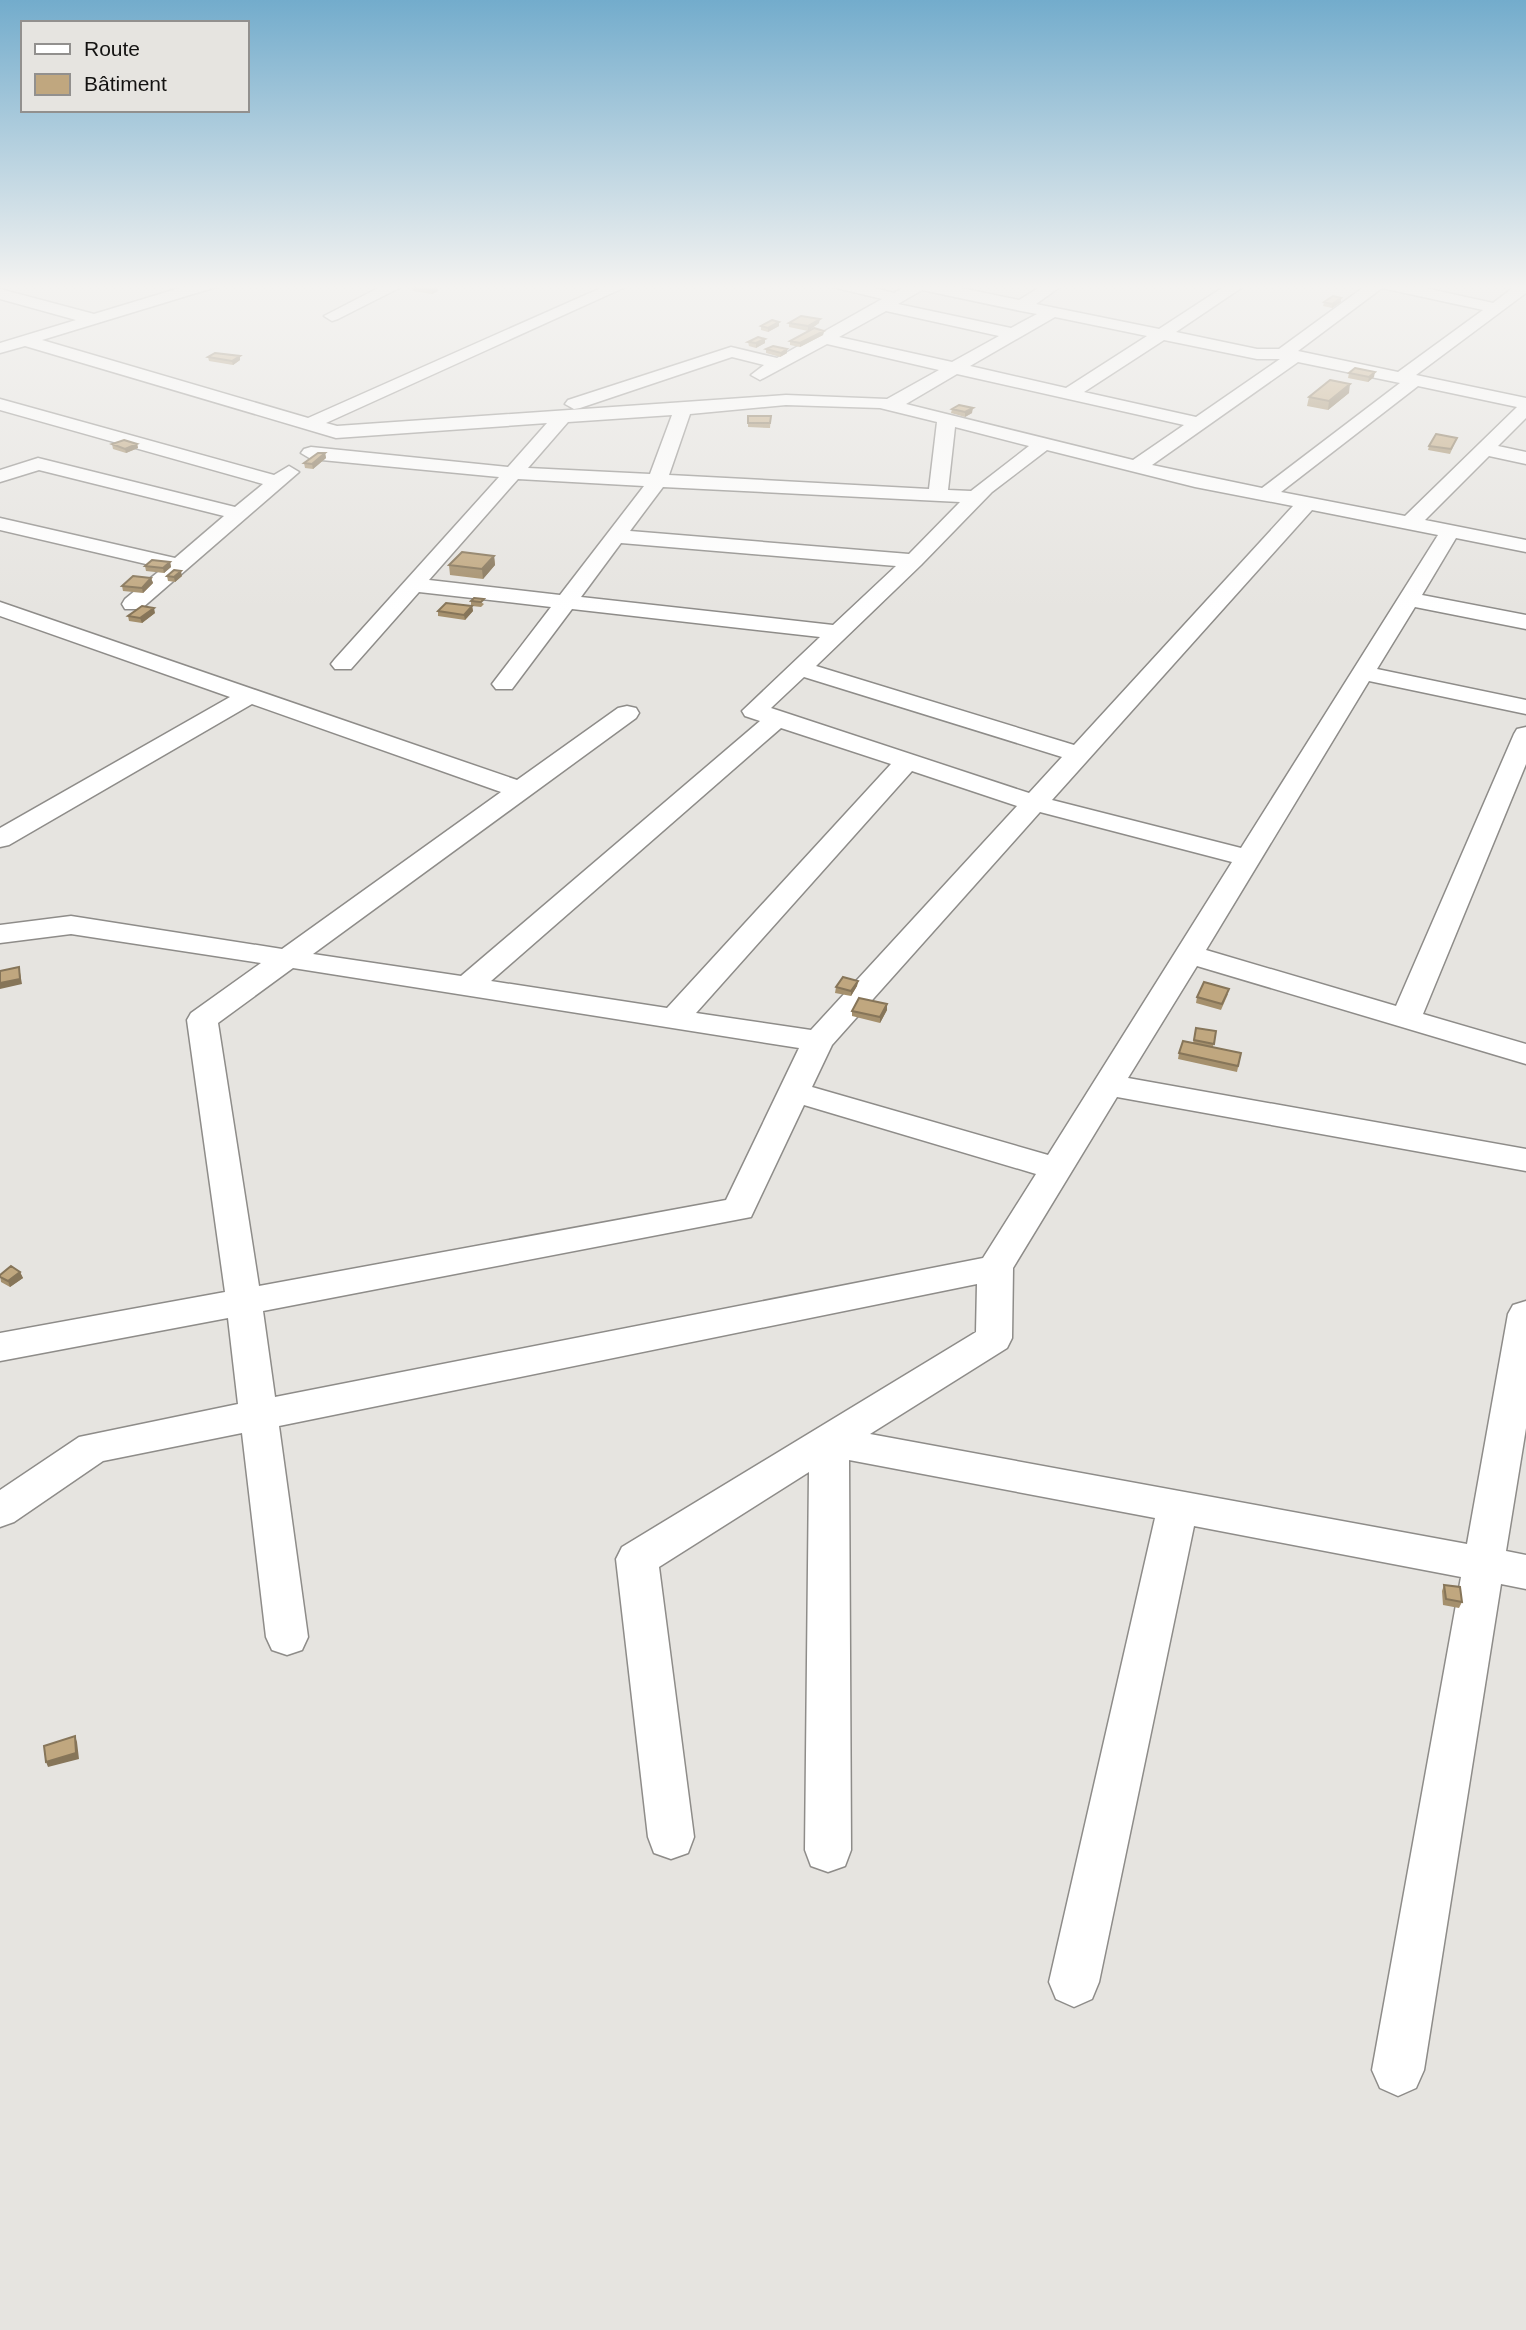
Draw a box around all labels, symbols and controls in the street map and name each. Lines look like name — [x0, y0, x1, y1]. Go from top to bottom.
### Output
legend — [21, 21, 248, 112]
text: Route — [84, 37, 140, 60]
text: Bâtiment — [84, 72, 167, 95]

